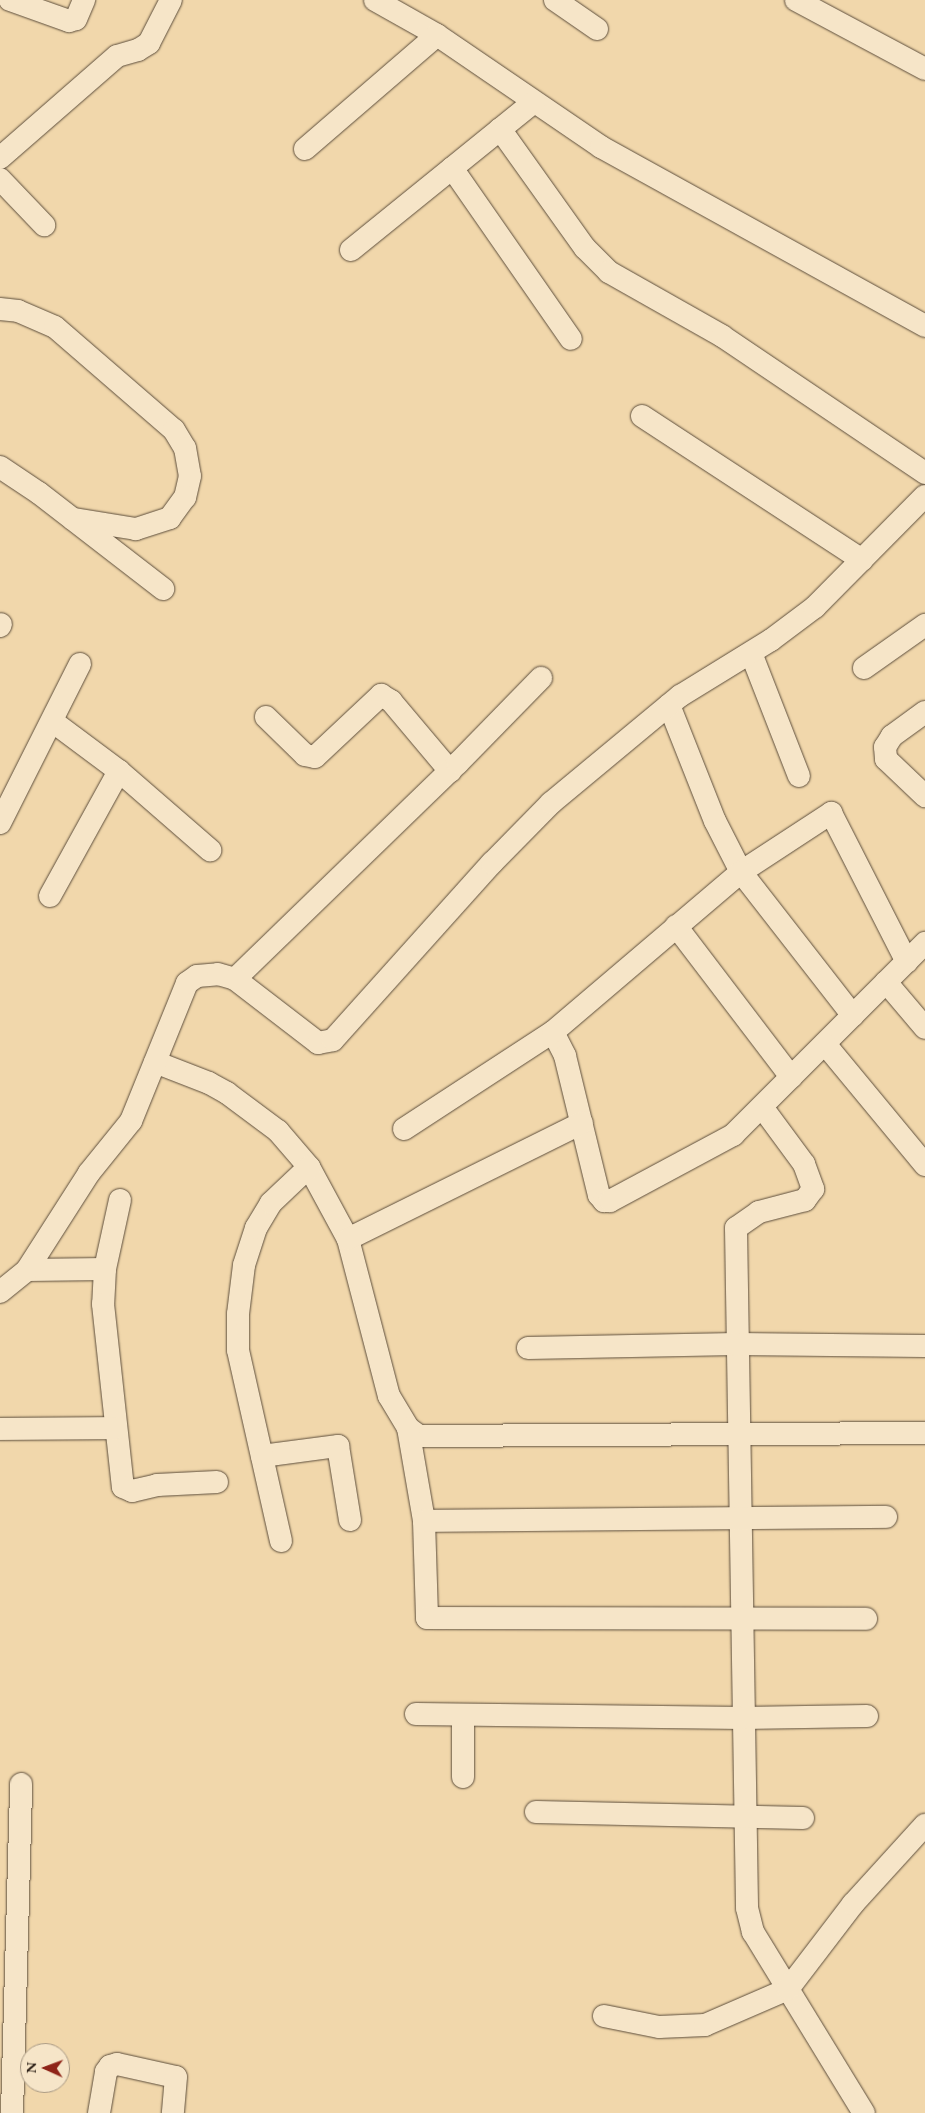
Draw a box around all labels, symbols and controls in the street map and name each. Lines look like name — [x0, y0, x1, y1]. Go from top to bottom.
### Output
north arrow — [20, 2043, 70, 2093]
text: N — [22, 2062, 40, 2073]

